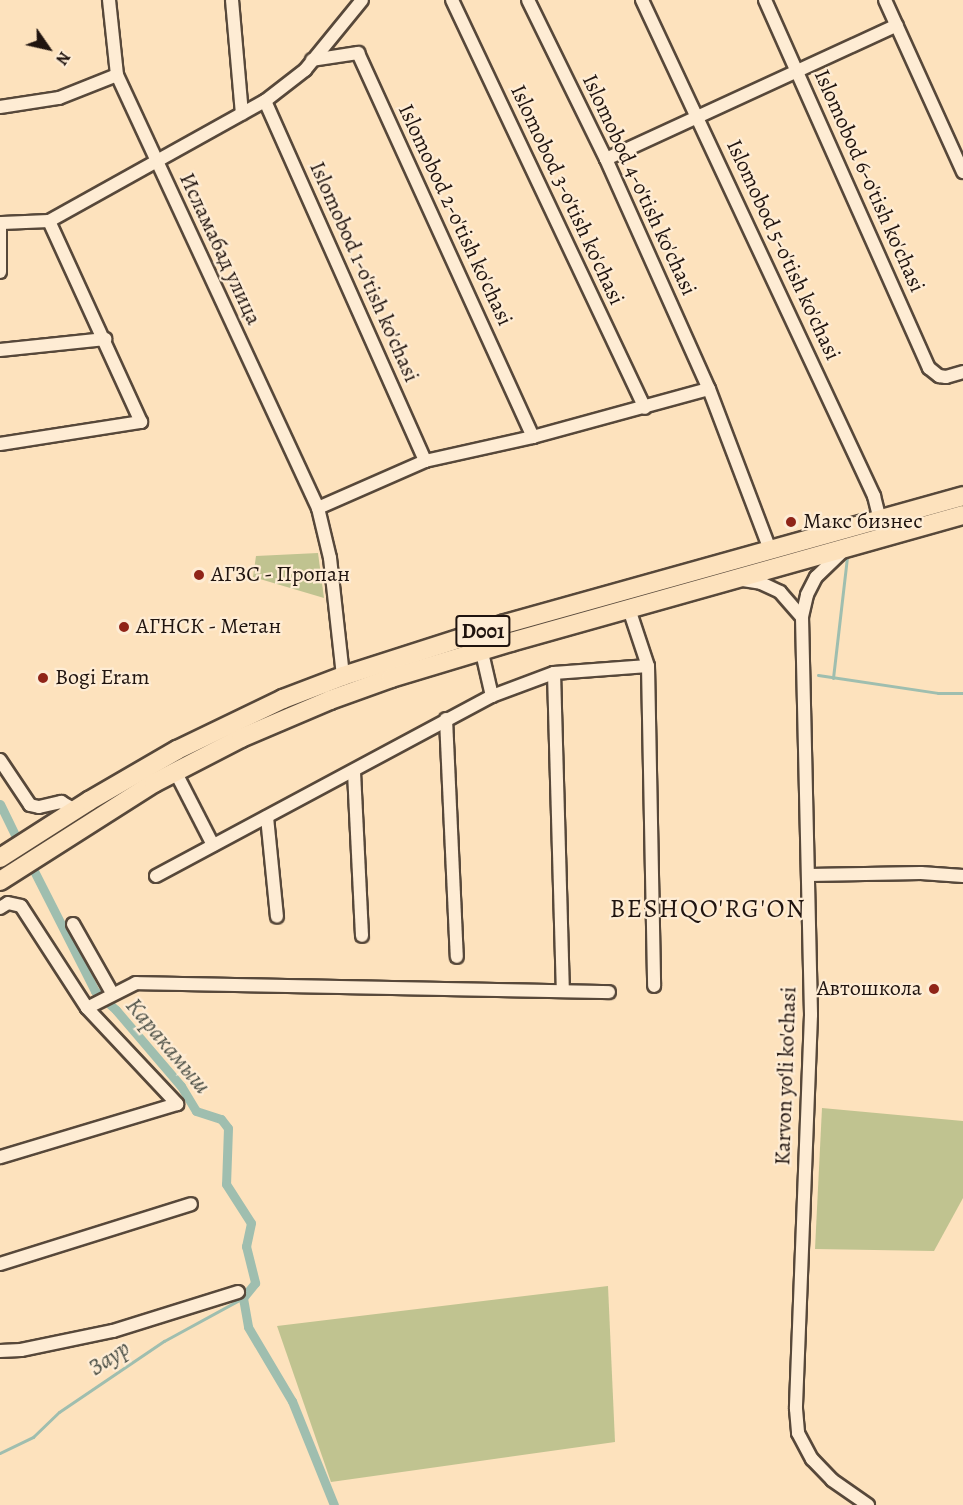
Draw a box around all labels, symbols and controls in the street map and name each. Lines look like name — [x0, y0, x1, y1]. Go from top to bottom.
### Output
north arrow — [18, 18, 78, 78]
text: N — [51, 47, 75, 69]
street label: Islomobod 6-o'tish ko'chasi — [808, 66, 930, 296]
street label: Islomobod 4-o'tish ko'chasi — [576, 70, 702, 300]
street label: Islomobod 3-o'tish ko'chasi — [504, 81, 630, 309]
street label: Islomobod 2-o'tish ko'chasi — [392, 100, 518, 330]
street label: Islomobod 5-o'tish ko'chasi — [720, 136, 846, 364]
street label: Islomobod 1-o'tish ko'chasi — [303, 158, 425, 386]
street label: Исламабад улица — [173, 169, 267, 329]
place label: Макс бизнес — [803, 509, 923, 535]
marker: Макс бизнес — [784, 515, 798, 529]
place label: АГЗС - Пропан — [211, 562, 351, 588]
marker: АГЗС - Пропан — [192, 568, 206, 582]
road number: D001 — [454, 613, 512, 649]
place label: АГНСК - Метан — [136, 614, 282, 640]
marker: АГНСК - Метан — [117, 620, 131, 634]
place label: Bogi Eram — [55, 665, 150, 691]
marker: Bogi Eram — [36, 671, 50, 685]
district label: BESHQO'RG'ON — [610, 893, 806, 925]
place label: Автошкола — [817, 976, 922, 1002]
marker: Автошкола — [927, 982, 941, 996]
street label: Karvon yo‘li ko'chasi — [770, 986, 802, 1166]
water label: Каракамыш — [119, 992, 217, 1100]
water label: Заур — [83, 1334, 135, 1382]

